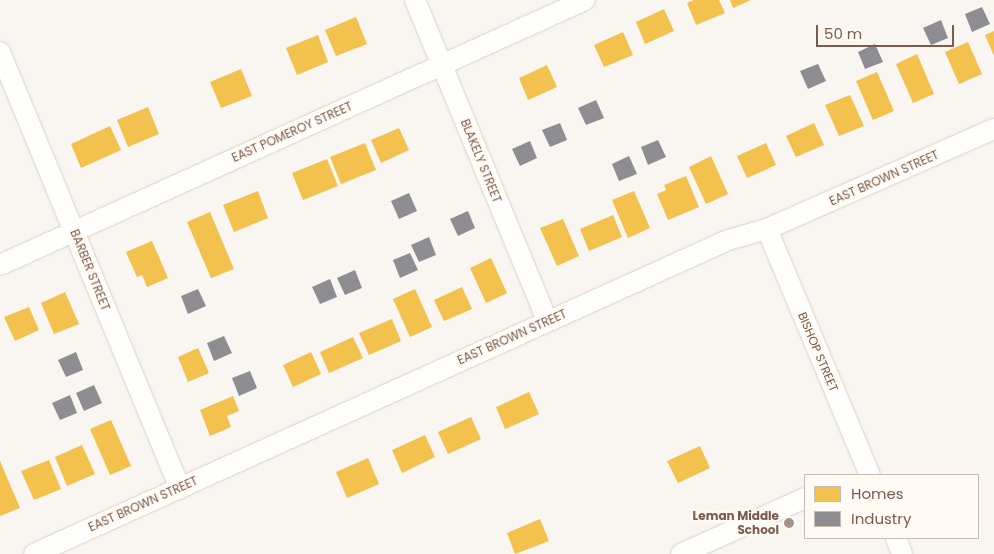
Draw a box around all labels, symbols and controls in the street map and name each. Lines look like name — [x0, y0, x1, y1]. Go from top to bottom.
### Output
scale bar — [819, 15, 956, 47]
text: 50 m — [824, 23, 862, 44]
street label: EAST POMEROY STREET — [229, 99, 355, 165]
street label: BLAKELY STREET — [458, 117, 504, 205]
street label: EAST BROWN STREET — [827, 147, 941, 209]
street label: BARBER STREET — [67, 227, 113, 313]
street label: EAST BROWN STREET — [455, 306, 569, 368]
street label: BISHOP STREET — [795, 310, 841, 394]
street label: EAST BROWN STREET — [86, 473, 200, 535]
legend — [804, 474, 979, 539]
text: Homes — [851, 483, 904, 504]
text: Industry — [851, 508, 911, 529]
place label: Leman Middle School — [693, 509, 779, 537]
marker: Leman Middle School — [783, 517, 795, 529]

